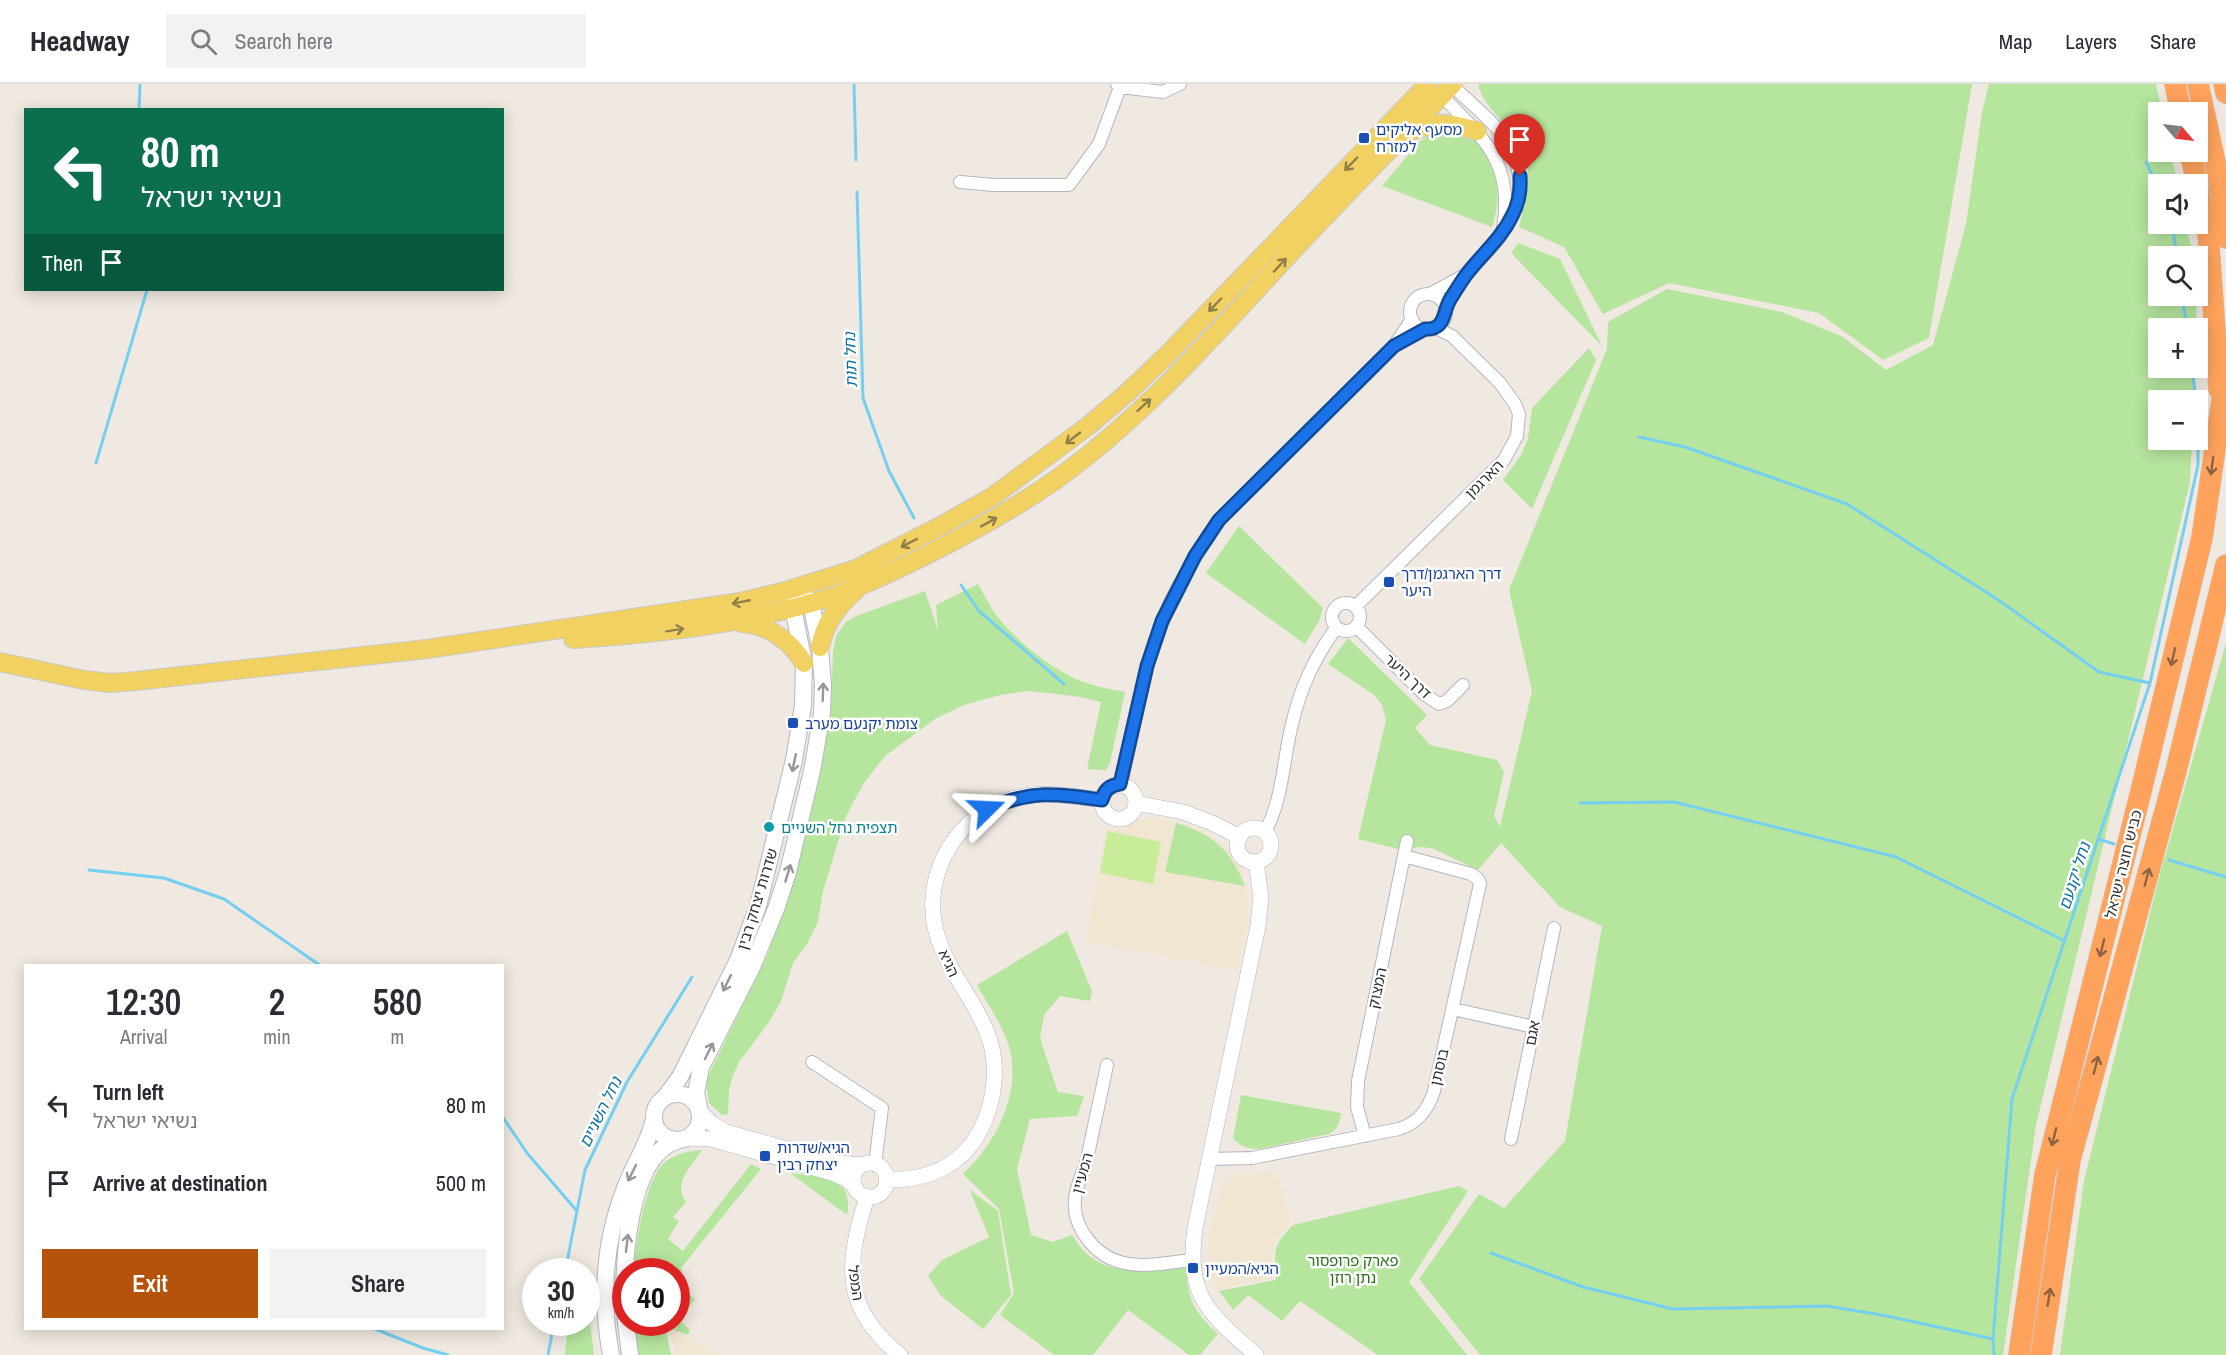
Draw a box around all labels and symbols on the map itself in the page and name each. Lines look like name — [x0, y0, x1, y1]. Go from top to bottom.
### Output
north arrow — [2148, 102, 2208, 162]
pin — [1494, 114, 1545, 176]
place label: מסעף אליקים למזרח — [1376, 119, 1462, 157]
marker: מסעף אליקים למזרח — [1357, 131, 1371, 145]
one-way arrow — [1343, 157, 1358, 172]
one-way arrow — [1273, 258, 1287, 273]
one-way arrow — [1208, 297, 1223, 312]
water label: נחל תות — [838, 331, 862, 388]
one-way arrow — [1136, 398, 1151, 412]
one-way arrow — [1065, 431, 1081, 444]
street label: הארגמן — [1460, 455, 1508, 503]
one-way arrow — [2207, 456, 2218, 476]
one-way arrow — [980, 516, 997, 528]
one-way arrow — [901, 538, 919, 549]
place label: דרך הארגמן/דרך היער — [1401, 563, 1501, 601]
marker: דרך הארגמן/דרך היער — [1382, 575, 1396, 589]
one-way arrow — [732, 597, 751, 608]
one-way arrow — [665, 625, 685, 636]
one-way arrow — [2167, 647, 2179, 666]
street label: דרך היער — [1380, 649, 1436, 703]
one-way arrow — [817, 683, 828, 703]
place label: צומת יקנעם מערב — [805, 713, 918, 734]
marker: צומת יקנעם מערב — [786, 716, 800, 730]
one-way arrow — [787, 753, 799, 772]
position arrow — [955, 777, 1019, 841]
street label: כביש חוצה ישראל — [2099, 807, 2147, 920]
place label: תצפית נחל השניים — [781, 817, 897, 838]
marker: תצפית נחל השניים — [762, 820, 776, 834]
water label: נחל יקנעם — [2053, 838, 2096, 913]
street label: שדרות יצחק רבין — [732, 846, 782, 952]
one-way arrow — [782, 864, 794, 883]
one-way arrow — [2142, 868, 2153, 887]
one-way arrow — [2095, 939, 2107, 958]
street label: הגיא — [933, 946, 965, 980]
street label: המצוק — [1362, 965, 1392, 1011]
one-way arrow — [720, 974, 732, 992]
street label: אגם — [1519, 1019, 1545, 1047]
one-way arrow — [704, 1043, 716, 1061]
street label: בוסתן — [1425, 1046, 1454, 1088]
one-way arrow — [2091, 1056, 2102, 1075]
water label: נחל השניים — [573, 1072, 627, 1151]
one-way arrow — [2048, 1128, 2059, 1147]
place label: הגיא/שדרות יצחק רבין — [777, 1137, 850, 1175]
marker: הגיא/שדרות יצחק רבין — [758, 1149, 772, 1163]
street label: המעיין — [1066, 1150, 1098, 1196]
one-way arrow — [626, 1164, 637, 1182]
one-way arrow — [622, 1234, 633, 1254]
park label: פארק פרופסור נתן רוזן — [1308, 1250, 1398, 1288]
speed limit sign: 40 — [612, 1258, 690, 1336]
place label: הגיא/המעיין — [1205, 1258, 1279, 1279]
marker: הגיא/המעיין — [1186, 1261, 1200, 1275]
street label: המפל — [843, 1264, 869, 1302]
one-way arrow — [2044, 1288, 2055, 1308]

